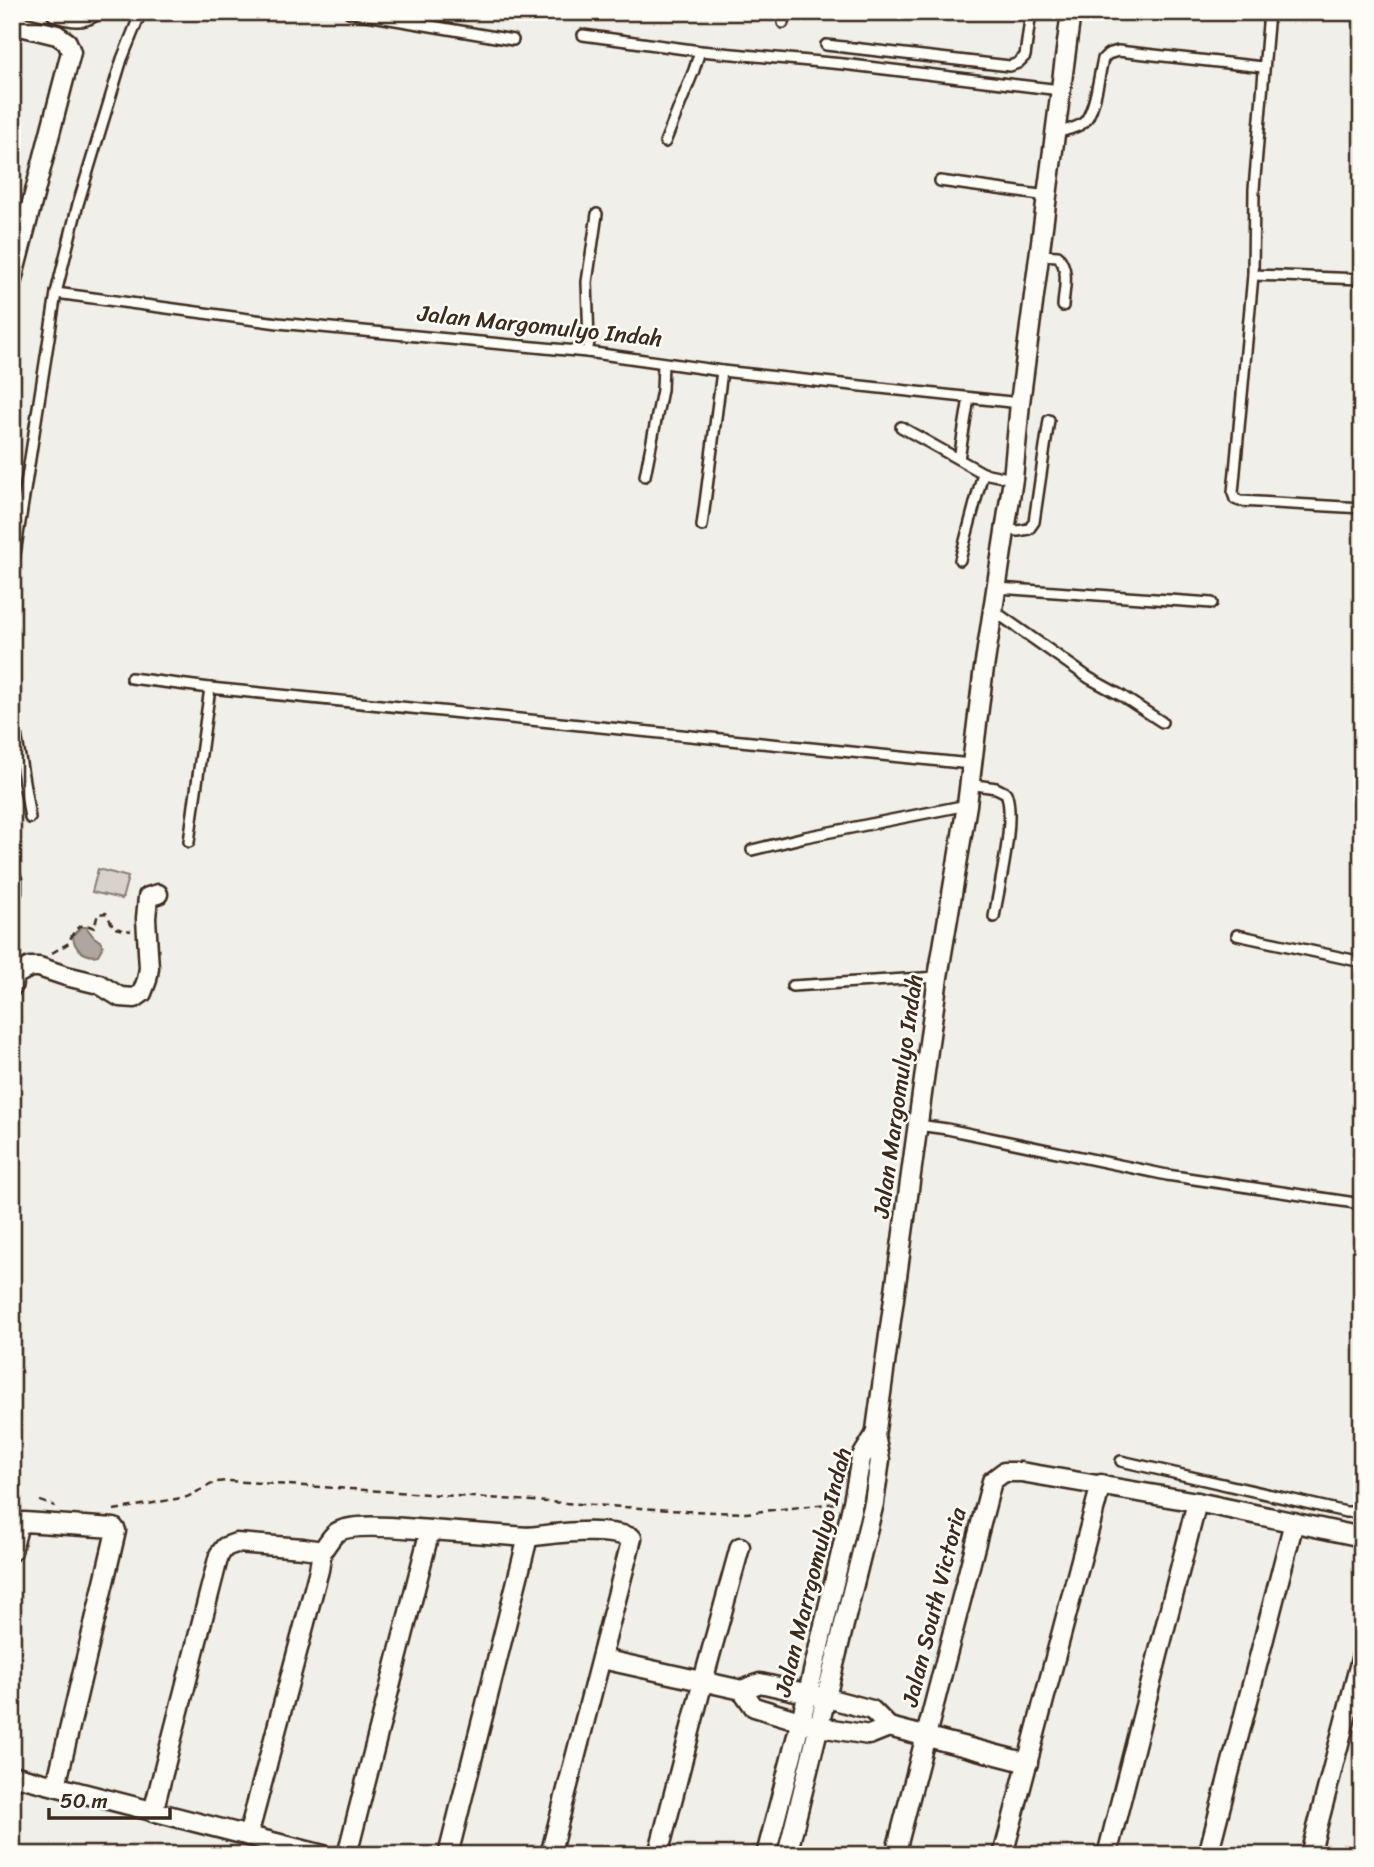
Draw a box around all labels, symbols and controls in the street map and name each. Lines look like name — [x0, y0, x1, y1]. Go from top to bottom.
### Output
street label: Jalan Margomulyo Indah — [415, 293, 664, 359]
street label: Jalan Margomulyo Indah — [860, 971, 935, 1222]
street label: Jalan Marrgomulyo Indah — [762, 1443, 864, 1702]
street label: Jalan South Victoria — [889, 1503, 979, 1712]
scale bar — [49, 1776, 170, 1820]
text: 50 m — [60, 1782, 108, 1820]

